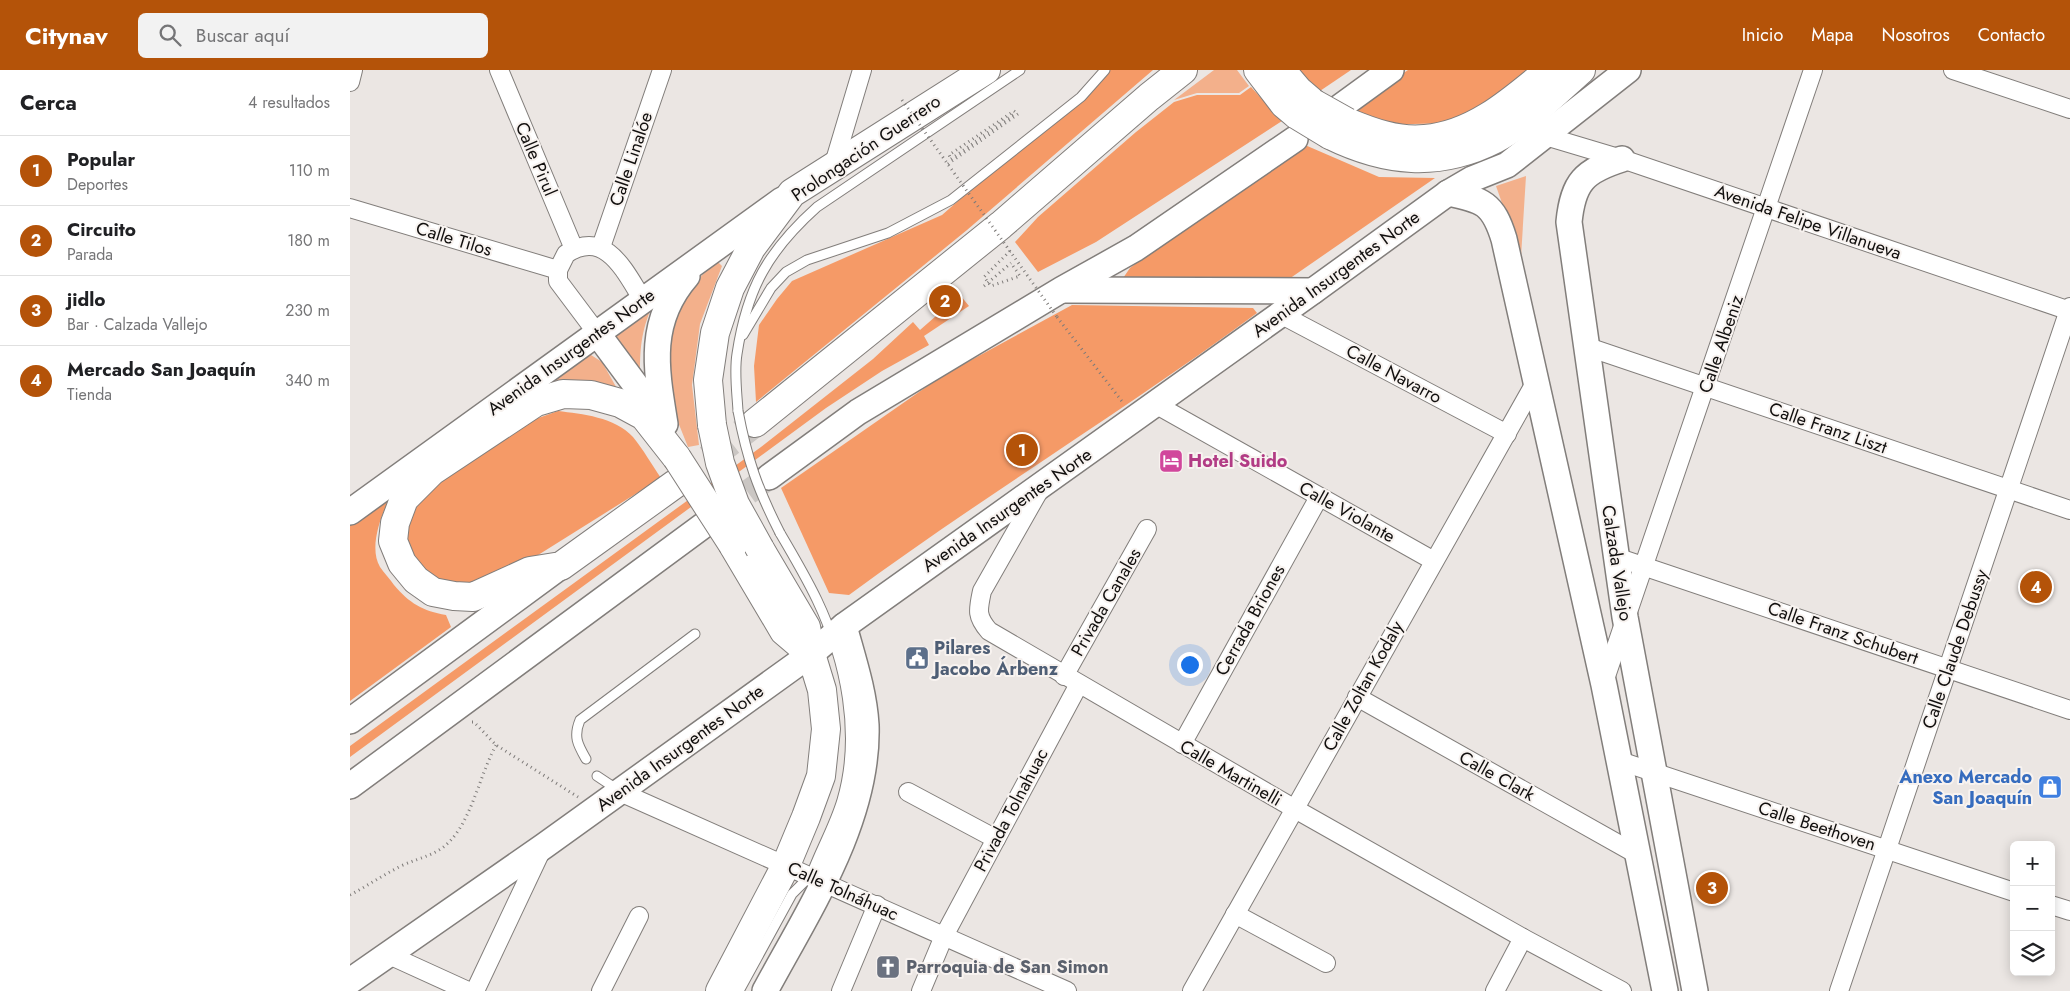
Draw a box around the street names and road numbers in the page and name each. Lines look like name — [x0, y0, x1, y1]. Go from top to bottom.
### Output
street label: Prolongación Guerrero — [786, 88, 946, 208]
street label: Calle Linalóe — [603, 108, 659, 210]
street label: Calle Pirul — [509, 118, 563, 200]
street label: Avenida Felipe Villanueva — [1711, 178, 1905, 266]
street label: Avenida Insurgentes Norte — [1247, 204, 1425, 344]
street label: Calle Tilos — [413, 215, 495, 263]
street label: Avenida Insurgentes Norte — [482, 282, 660, 422]
street label: Calle Albeniz — [1692, 291, 1750, 396]
street label: Calle Navarro — [1342, 338, 1447, 410]
street label: Calle Franz Liszt — [1766, 396, 1891, 461]
street label: Avenida Insurgentes Norte — [917, 442, 1097, 578]
street label: Calle Violante — [1294, 475, 1400, 549]
street label: Calzada Vallejo — [1595, 503, 1639, 623]
street label: Privada Canales — [1064, 543, 1148, 661]
street label: Cerrada Briones — [1209, 560, 1291, 680]
street label: Calle Claude Debussy — [1916, 566, 1995, 732]
street label: Calle Franz Schubert — [1764, 595, 1923, 671]
street label: Calle Zoltan Kodaly — [1316, 616, 1410, 756]
street label: Avenida Insurgentes Norte — [591, 678, 769, 818]
street label: Calle Martinelli — [1175, 733, 1287, 813]
street label: Privada Tolnahuac — [968, 744, 1054, 876]
street label: Calle Clark — [1454, 744, 1540, 808]
street label: Calle Beethoven — [1755, 795, 1879, 857]
street label: Calle Tolnáhuac — [783, 855, 903, 927]

